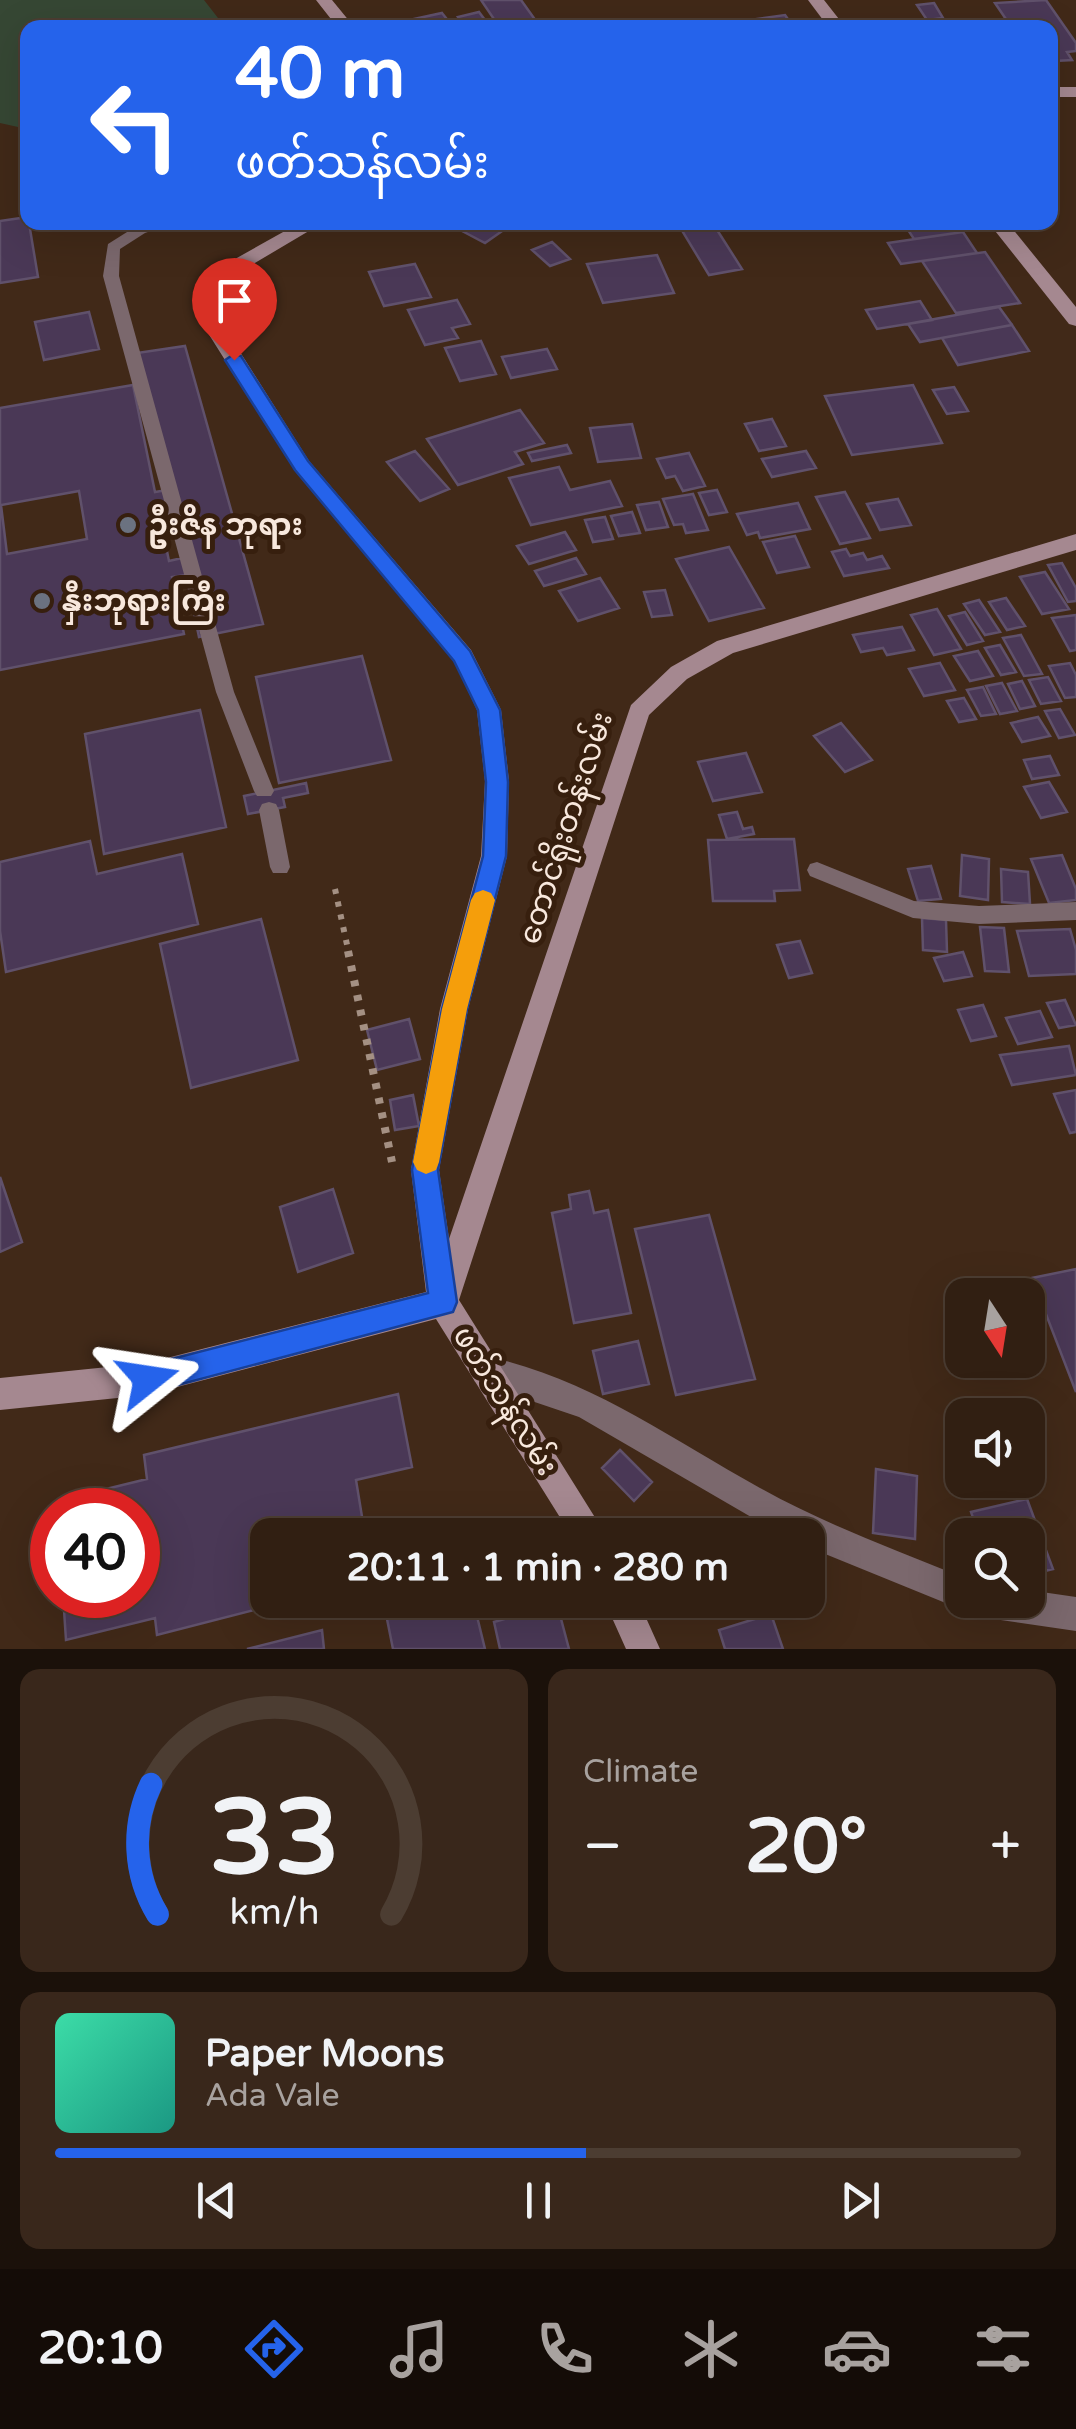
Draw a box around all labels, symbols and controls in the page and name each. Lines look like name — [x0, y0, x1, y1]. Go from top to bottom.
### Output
text: 40 m — [235, 33, 405, 117]
icon: left — [70, 60, 200, 190]
text: ဖတ်သန်လမ်း — [235, 137, 489, 191]
pin — [192, 258, 277, 361]
icon: arrive — [207, 273, 262, 328]
place label: ဦးဇိန ဘုရား — [148, 504, 303, 549]
marker: ဦးဇိန ဘုရား — [117, 514, 139, 536]
place label: နှီးဘုရားကြီး — [62, 580, 226, 625]
marker: နှီးဘုရားကြီး — [31, 590, 53, 612]
street label: တောင်ရိုးတန်းလမ်း — [507, 706, 627, 951]
north arrow — [945, 1278, 1045, 1378]
map controls — [945, 1278, 1045, 1618]
street label: ဖတ်သန်လမ်း — [439, 1317, 569, 1486]
position arrow — [96, 1327, 200, 1431]
button: sound — [945, 1398, 1045, 1498]
speed limit sign: 40 — [30, 1488, 160, 1618]
button: search — [945, 1518, 1045, 1618]
text: 20:11 · 1 min · 280 m — [346, 1545, 729, 1591]
text: Climate — [583, 1753, 698, 1791]
text: 33 — [209, 1777, 339, 1902]
text: 20° — [745, 1802, 867, 1892]
text: − — [583, 1814, 622, 1880]
text: + — [990, 1814, 1021, 1880]
text: km/h — [229, 1891, 319, 1934]
text: Paper Moons — [205, 2031, 445, 2077]
text: Ada Vale — [205, 2077, 340, 2115]
icon: previous — [189, 2173, 244, 2228]
icon: pause — [511, 2173, 566, 2228]
icon: next — [833, 2173, 888, 2228]
icon: directions — [239, 2314, 309, 2384]
icon: music — [384, 2314, 454, 2384]
icon: phone — [530, 2314, 600, 2384]
icon: climate — [676, 2314, 746, 2384]
icon: car — [822, 2314, 892, 2384]
icon: filters — [968, 2314, 1038, 2384]
text: 20:10 — [38, 2322, 163, 2376]

